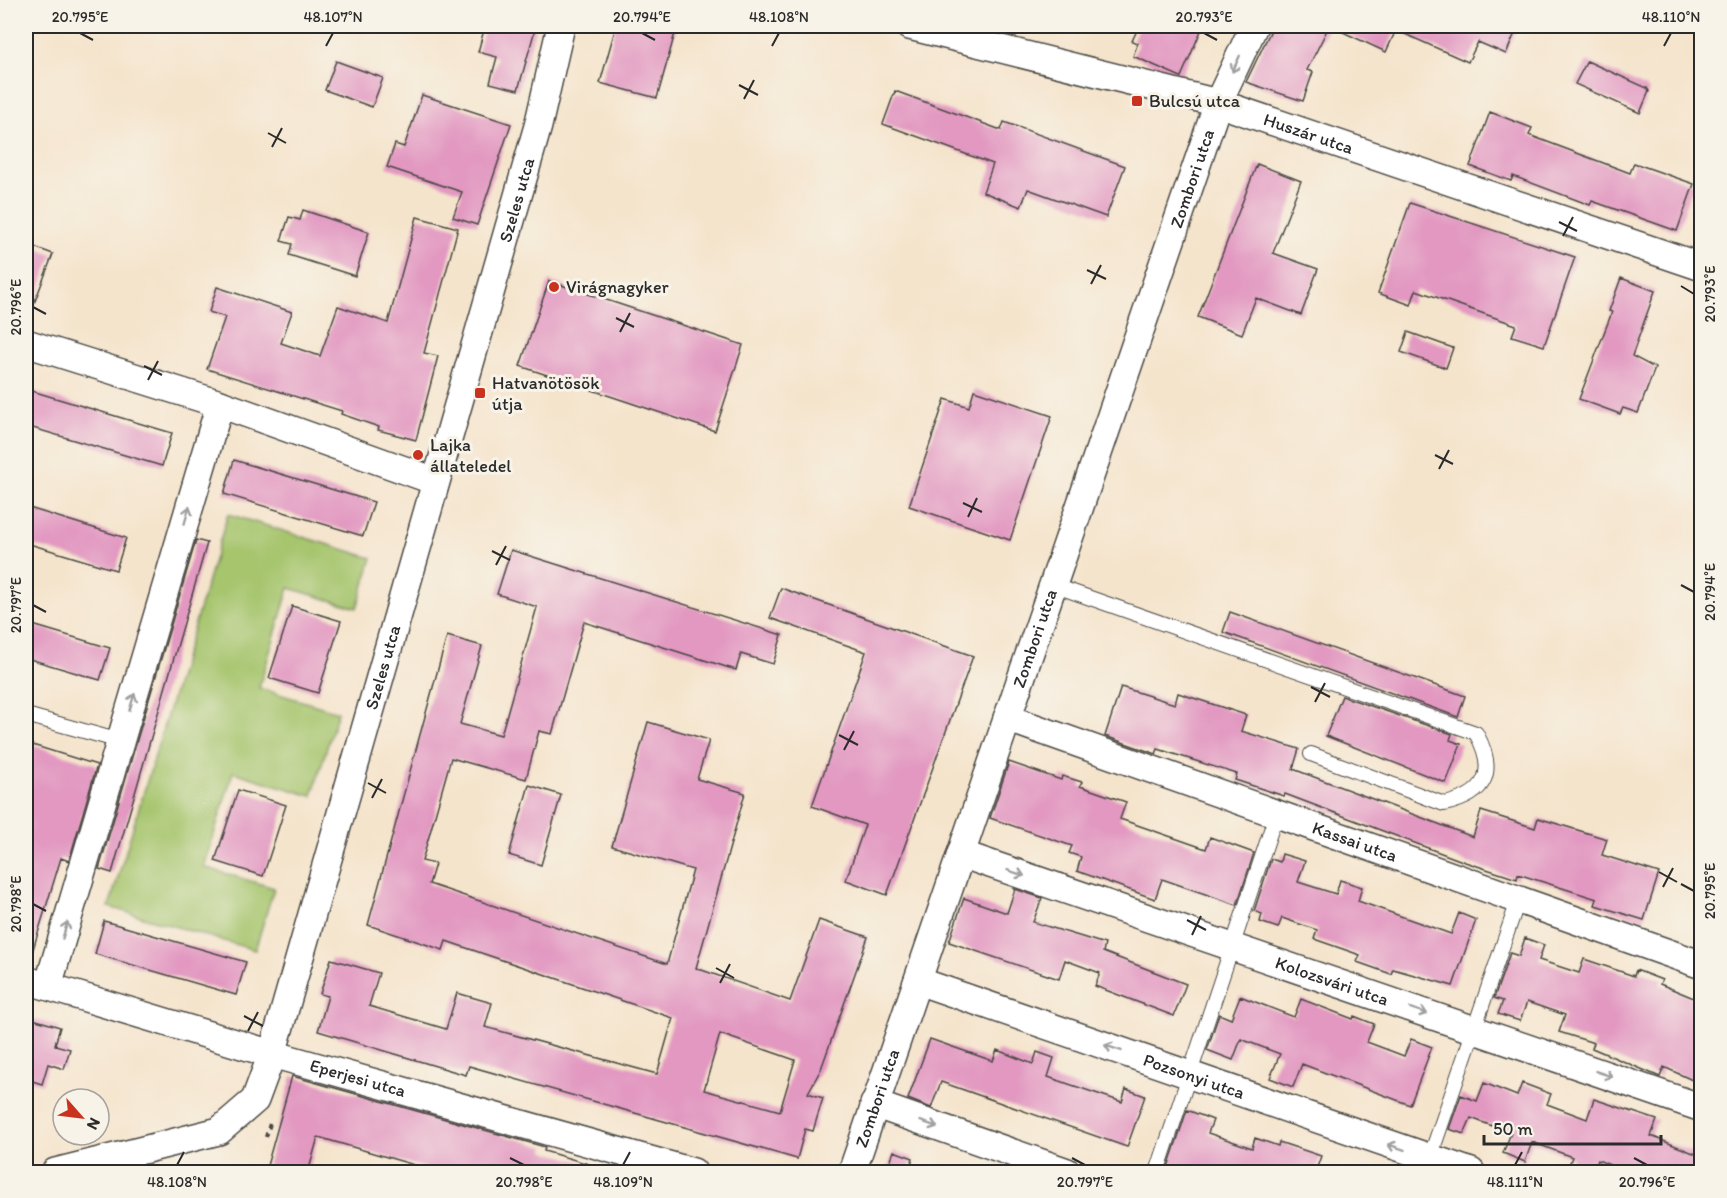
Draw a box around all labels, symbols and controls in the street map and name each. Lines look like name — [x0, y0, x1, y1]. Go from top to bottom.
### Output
text: 20.795°E — [52, 8, 108, 26]
text: 48.107°N — [303, 8, 363, 26]
text: 20.794°E — [613, 8, 671, 26]
text: 48.108°N — [749, 8, 809, 26]
text: 20.793°E — [1176, 8, 1233, 26]
text: 48.110°N — [1642, 8, 1700, 26]
one-way arrow — [1229, 55, 1241, 73]
place label: Bulcsú utca — [1149, 90, 1241, 112]
marker: Bulcsú utca — [1130, 94, 1144, 108]
street label: Huszár utca — [1261, 108, 1357, 159]
street label: Zombori utca — [1165, 126, 1219, 231]
street label: Szeles utca — [494, 154, 540, 245]
text: 20.793°E — [1701, 266, 1719, 323]
place label: Virágnagyker — [566, 276, 670, 298]
text: 20.796°E — [7, 279, 25, 335]
marker: Virágnagyker — [547, 280, 561, 294]
place label: Hatvanötösök útja — [492, 372, 600, 415]
marker: Hatvanötösök útja — [473, 386, 487, 400]
place label: Lajka állateledel — [430, 434, 511, 477]
marker: Lajka állateledel — [411, 448, 425, 462]
one-way arrow — [182, 506, 193, 525]
text: 20.794°E — [1701, 563, 1719, 621]
text: 20.797°E — [7, 577, 25, 633]
street label: Zombori utca — [1008, 586, 1062, 691]
street label: Szeles utca — [360, 622, 406, 712]
one-way arrow — [127, 693, 138, 712]
street label: Kassai utca — [1309, 816, 1400, 867]
text: 20.795°E — [1701, 863, 1719, 919]
one-way arrow — [1006, 868, 1025, 879]
text: 20.798°E — [7, 875, 25, 933]
one-way arrow — [60, 920, 71, 939]
street label: Kolozsvári utca — [1272, 952, 1391, 1011]
one-way arrow — [1409, 1006, 1428, 1017]
one-way arrow — [1104, 1042, 1122, 1053]
street label: Zombori utca — [850, 1046, 904, 1150]
street label: Pozsonyi utca — [1140, 1049, 1248, 1104]
street label: Eperjesi utca — [307, 1054, 408, 1102]
one-way arrow — [1594, 1069, 1613, 1080]
north arrow — [51, 1087, 111, 1147]
scale bar — [1484, 1108, 1661, 1146]
text: N — [83, 1115, 105, 1133]
text: 50 m — [1493, 1118, 1533, 1140]
one-way arrow — [919, 1119, 938, 1130]
one-way arrow — [1387, 1140, 1406, 1151]
text: 48.108°N — [147, 1173, 207, 1191]
text: 20.798°E — [495, 1173, 553, 1191]
text: 48.109°N — [593, 1173, 653, 1191]
text: 20.797°E — [1057, 1173, 1113, 1191]
text: 48.111°N — [1487, 1173, 1543, 1191]
text: 20.796°E — [1619, 1173, 1675, 1191]

